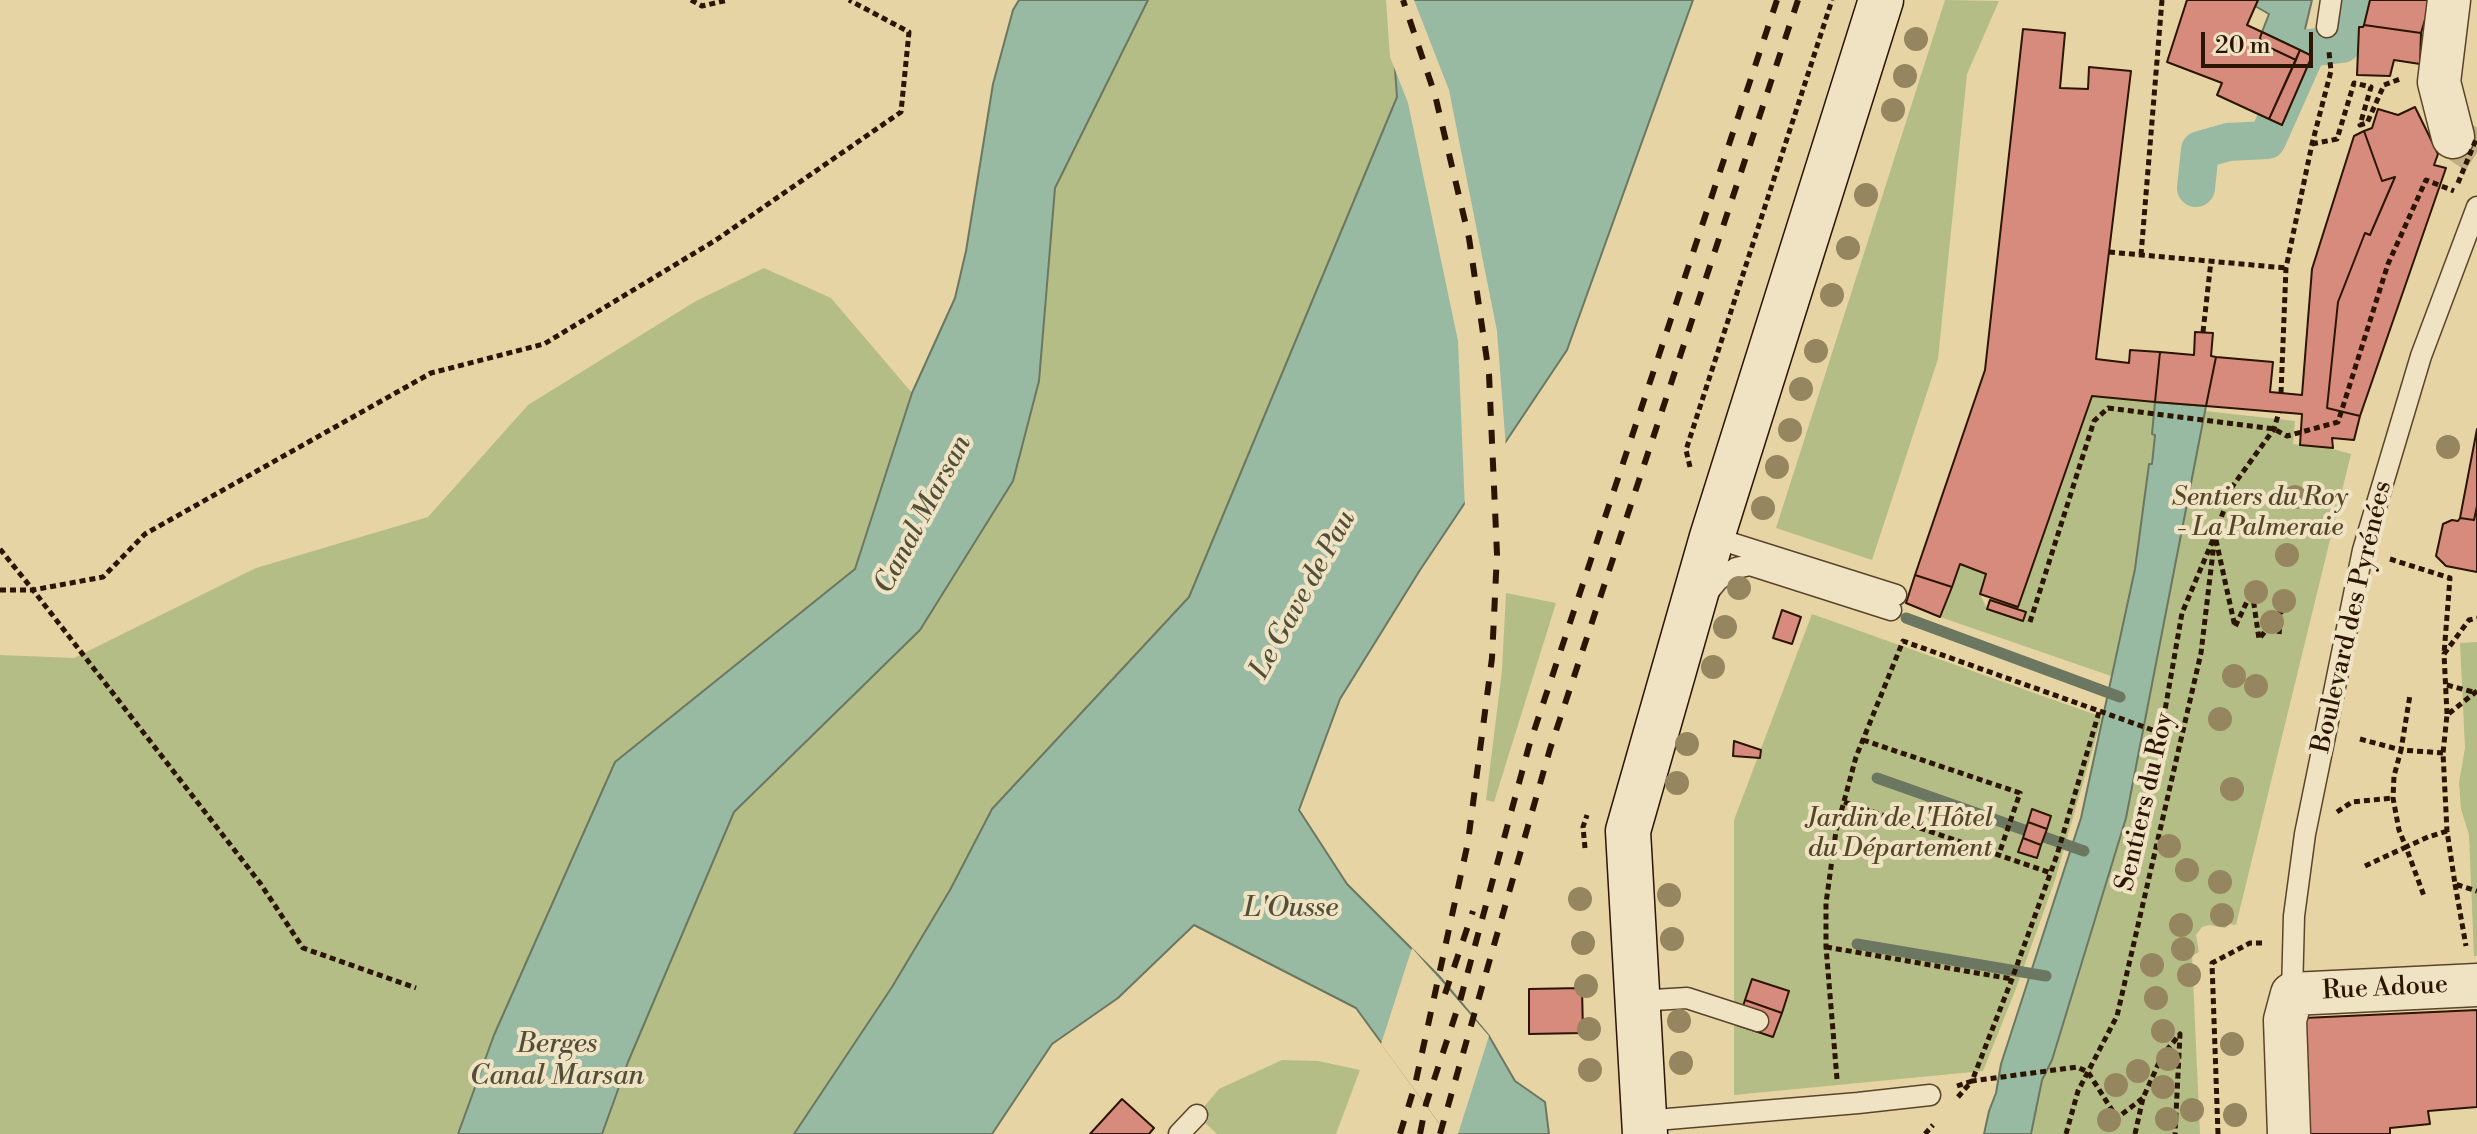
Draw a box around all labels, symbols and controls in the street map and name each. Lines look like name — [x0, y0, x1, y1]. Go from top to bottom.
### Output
scale bar — [2205, 16, 2317, 66]
text: 20 m — [2215, 31, 2271, 61]
water label: Canal Marsan — [868, 430, 980, 600]
street label: Boulevard des Pyrénées — [2306, 478, 2400, 756]
park label: Sentiers du Roy - La Palmeraie — [2172, 483, 2348, 544]
water label: Le Gave de Pau — [1244, 505, 1364, 685]
street label: Sentiers du Roy — [2110, 710, 2182, 894]
park label: Jardin de l'Hôtel du Département — [1807, 804, 1993, 866]
water label: L'Ousse — [1244, 892, 1338, 926]
street label: Rue Adoue — [2321, 970, 2449, 1008]
water label: Berges Canal Marsan — [470, 1028, 644, 1094]

